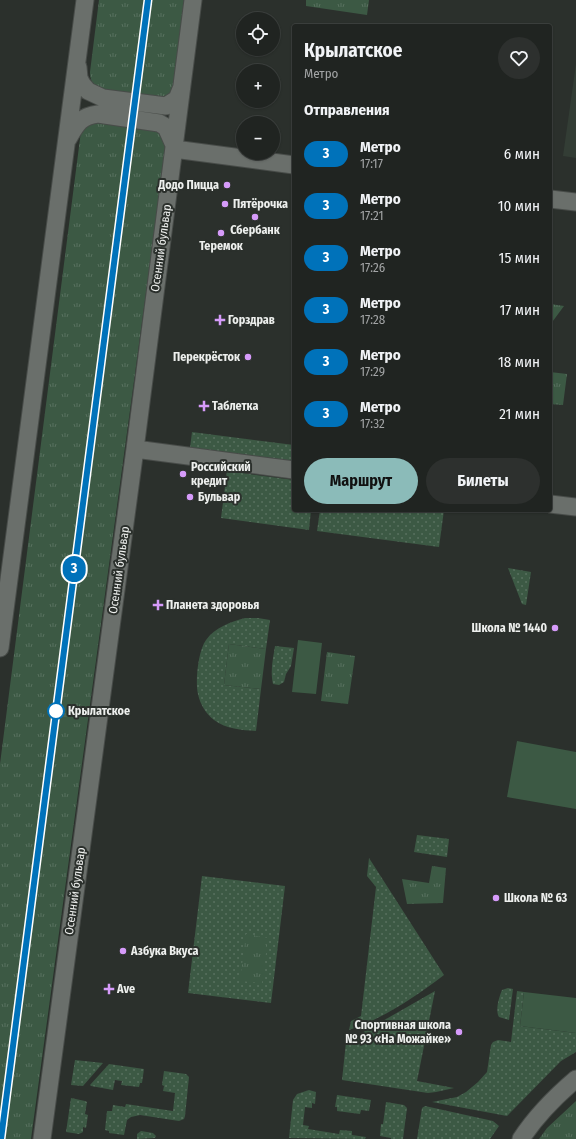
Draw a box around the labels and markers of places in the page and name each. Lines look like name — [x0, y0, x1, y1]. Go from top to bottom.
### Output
place label: Додо Пицца — [157, 178, 219, 192]
marker: Додо Пицца — [222, 180, 232, 190]
place label: Пятёрочка — [233, 197, 288, 211]
marker: Пятёрочка — [220, 199, 230, 209]
marker: Сбербанк — [250, 212, 260, 222]
place label: Сбербанк — [230, 223, 281, 237]
marker: Теремок — [216, 228, 226, 238]
place label: Теремок — [199, 239, 244, 253]
place label: Горздрав — [228, 313, 275, 327]
marker: Горздрав — [215, 315, 225, 325]
place label: Перекрёсток — [173, 350, 241, 364]
marker: Перекрёсток — [243, 352, 253, 362]
place label: Таблетка — [212, 399, 258, 413]
marker: Таблетка — [199, 401, 209, 411]
place label: Российский кредит — [191, 460, 251, 488]
marker: Российский кредит — [178, 469, 188, 479]
place label: Бульвар — [198, 490, 241, 504]
marker: Бульвар — [185, 492, 195, 502]
place label: Планета здоровья — [166, 598, 259, 612]
marker: Планета здоровья — [153, 600, 163, 610]
place label: Школа № 1440 — [472, 621, 547, 635]
marker: Школа № 1440 — [550, 623, 560, 633]
marker: Крылатское — [47, 702, 65, 720]
place label: Крылатское — [68, 704, 130, 718]
place label: Школа № 63 — [504, 891, 568, 905]
marker: Школа № 63 — [491, 893, 501, 903]
place label: Азбука Вкуса — [130, 944, 199, 958]
marker: Азбука Вкуса — [118, 946, 128, 956]
place label: Ave — [116, 982, 135, 996]
marker: Ave — [104, 984, 114, 994]
place label: Спортивная школа № 93 «На Можайке» — [345, 1018, 451, 1046]
marker: Спортивная школа № 93 «На Можайке» — [454, 1027, 464, 1037]

